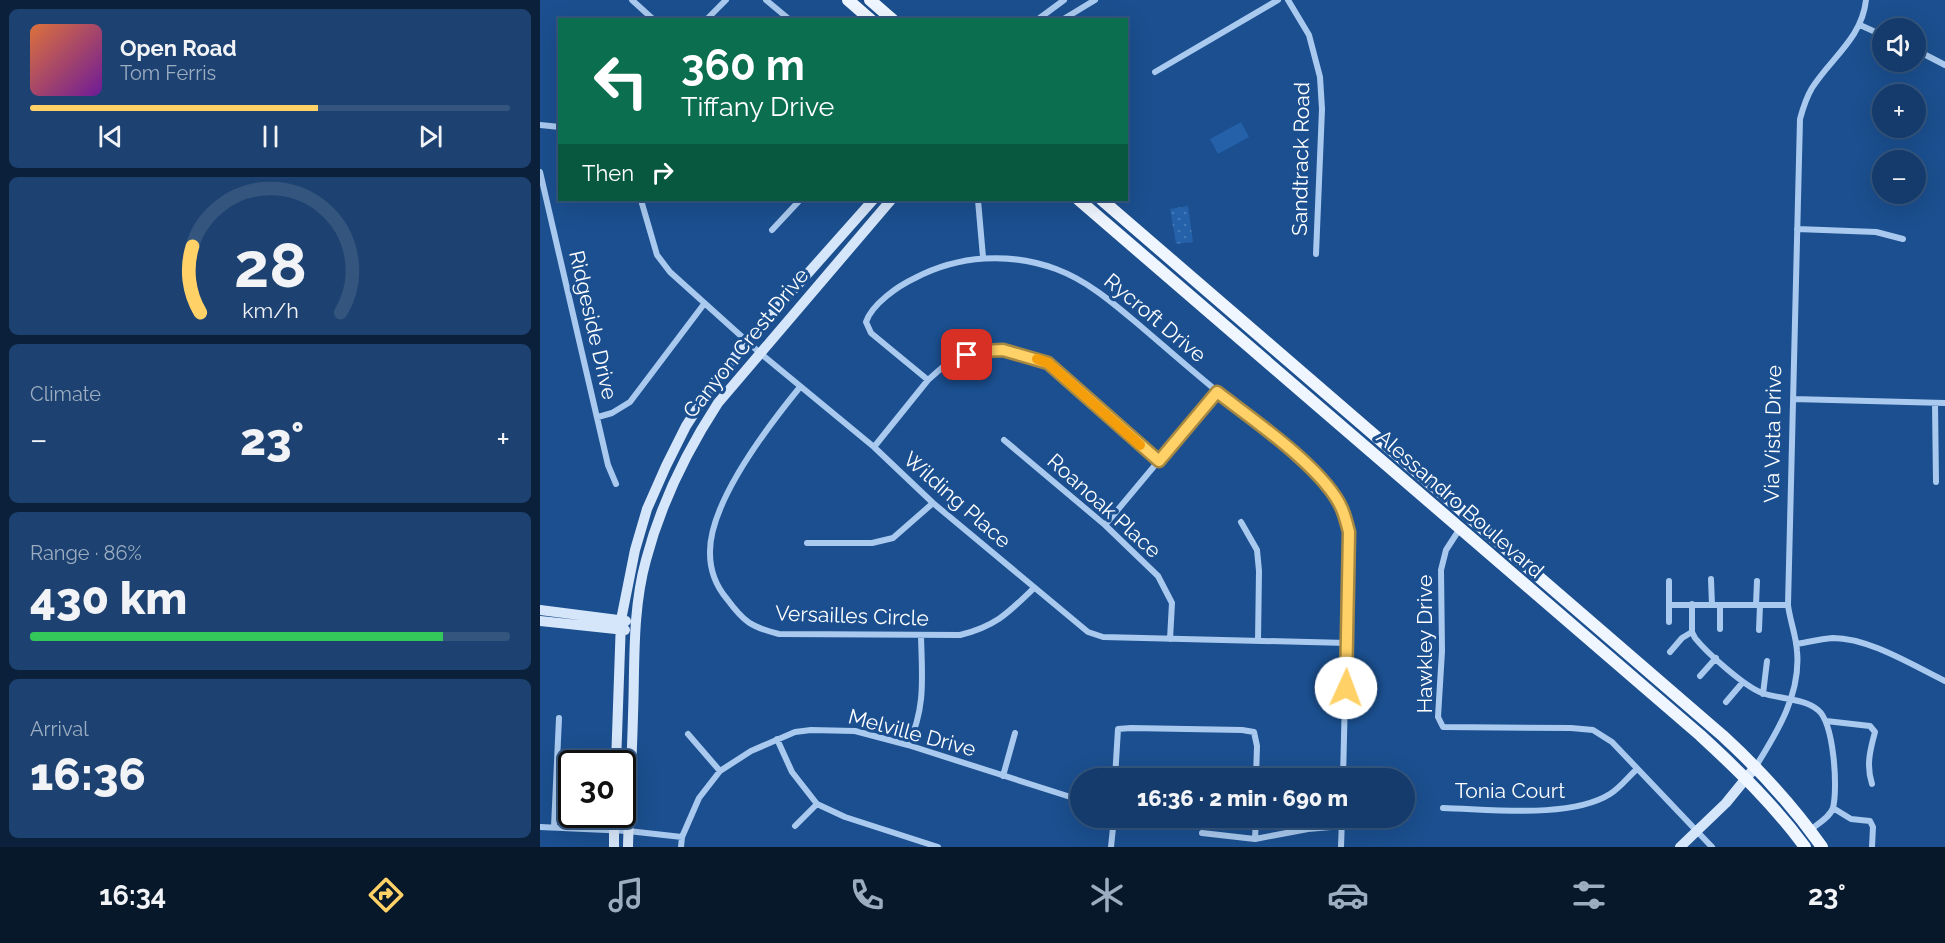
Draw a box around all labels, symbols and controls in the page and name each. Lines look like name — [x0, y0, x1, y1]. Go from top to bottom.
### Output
map controls — [1872, 18, 1926, 204]
button: sound — [1872, 18, 1926, 72]
text: Open Road — [120, 35, 237, 61]
text: 360 m — [681, 41, 805, 90]
icon: left — [582, 42, 660, 120]
text: Tom Ferris — [120, 61, 216, 85]
street label: Sandtrack Road — [1287, 82, 1314, 236]
button: + — [1872, 84, 1926, 138]
text: Tiffany Drive — [681, 91, 834, 122]
icon: previous — [94, 120, 127, 153]
icon: pause — [254, 120, 287, 153]
icon: next — [414, 120, 447, 153]
button: − — [1872, 150, 1926, 204]
icon: right — [646, 156, 679, 189]
text: Then — [582, 160, 634, 186]
text: 28 — [234, 228, 306, 302]
street label: Ridgeside Drive — [564, 248, 623, 402]
street label: Canyon Crest Drive — [678, 263, 814, 423]
street label: Rycroft Drive — [1099, 268, 1211, 367]
text: km/h — [242, 298, 298, 323]
pin — [941, 329, 992, 380]
icon: arrive — [950, 338, 983, 371]
street label: Via Vista Drive — [1759, 365, 1786, 503]
text: Climate — [30, 382, 101, 406]
text: 23° — [240, 413, 304, 466]
text: − — [30, 420, 48, 459]
text: + — [496, 420, 510, 459]
street label: Alessandro Boulevard — [1372, 424, 1549, 583]
street label: Wilding Place — [898, 446, 1016, 553]
street label: Roanoak Place — [1042, 448, 1166, 563]
text: Range · 86% — [30, 541, 142, 565]
text: 430 km — [30, 572, 187, 625]
street label: Hawkley Drive — [1412, 575, 1437, 713]
street label: Versailles Circle — [775, 600, 929, 631]
position arrow — [1314, 656, 1378, 720]
street label: Melville Drive — [846, 704, 979, 762]
text: Arrival — [30, 717, 89, 741]
text: 16:36 — [30, 748, 146, 801]
speed limit sign: 30 — [558, 750, 636, 828]
street label: Tonia Court — [1455, 778, 1565, 803]
text: 16:36 · 2 min · 690 m — [1137, 785, 1348, 811]
icon: directions — [365, 874, 407, 916]
icon: music — [605, 874, 647, 916]
icon: phone — [846, 874, 888, 916]
icon: climate — [1086, 874, 1128, 916]
icon: car — [1327, 874, 1369, 916]
icon: filters — [1568, 874, 1610, 916]
text: 16:34 — [99, 880, 166, 911]
text: 23° — [1808, 880, 1846, 911]

